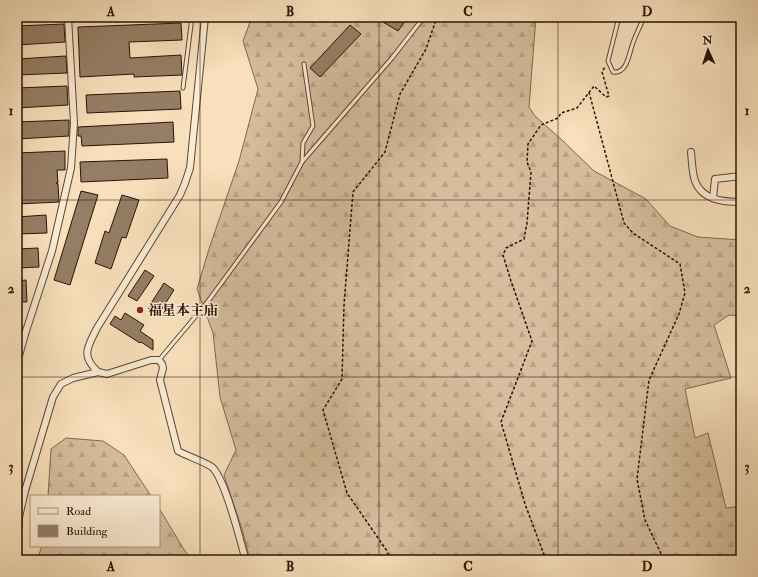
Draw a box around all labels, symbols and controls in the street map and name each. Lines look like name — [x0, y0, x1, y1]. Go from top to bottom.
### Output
text: A — [106, 4, 116, 20]
text: B — [286, 4, 294, 20]
text: C — [463, 4, 473, 20]
text: D — [642, 4, 653, 20]
north arrow — [688, 30, 728, 70]
text: N — [701, 34, 714, 47]
text: 1 — [9, 103, 14, 119]
text: 1 — [745, 103, 750, 119]
text: 2 — [8, 281, 15, 297]
text: 2 — [744, 281, 751, 297]
place label: 福星本主庙 — [148, 302, 218, 319]
marker: 福星本主庙 — [135, 305, 145, 315]
text: 3 — [9, 459, 14, 475]
text: 3 — [745, 459, 750, 475]
legend — [30, 495, 160, 547]
text: Road — [66, 504, 91, 519]
text: Building — [66, 524, 109, 539]
text: A — [106, 559, 116, 575]
text: B — [286, 559, 294, 575]
text: C — [463, 559, 473, 575]
text: D — [642, 559, 653, 575]

